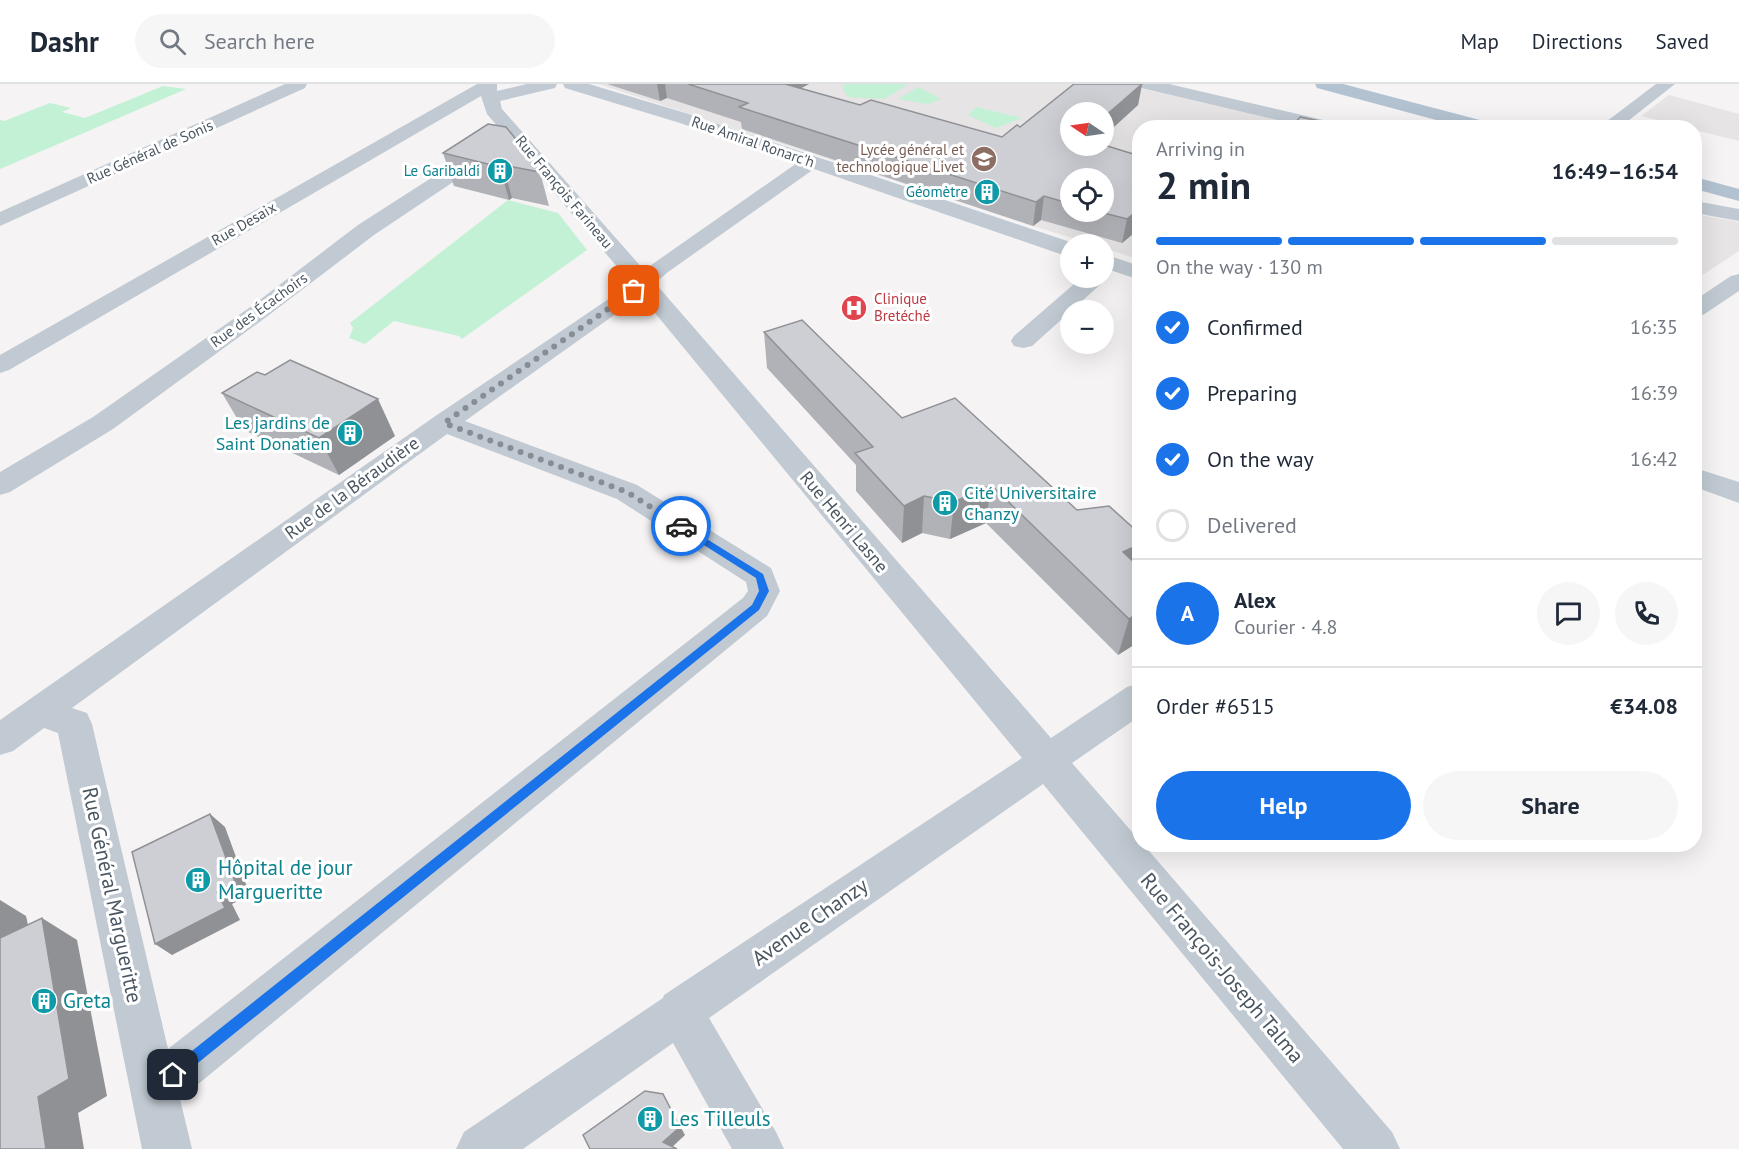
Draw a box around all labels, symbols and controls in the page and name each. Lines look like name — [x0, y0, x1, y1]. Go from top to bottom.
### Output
search box — [135, 14, 555, 68]
text: Dashr — [30, 23, 99, 60]
icon: search — [156, 25, 189, 58]
text: Search here — [204, 27, 315, 55]
text: Map — [1460, 28, 1499, 55]
text: Directions — [1532, 28, 1623, 55]
text: Saved — [1656, 28, 1709, 55]
north arrow — [1060, 102, 1114, 156]
map controls — [1060, 102, 1114, 354]
street label: Rue Amiral Ronarc'h — [689, 112, 817, 171]
street label: Rue Général de Sonis — [84, 115, 216, 188]
street label: Rue François Farineau — [512, 131, 617, 252]
text: Arriving in — [1156, 136, 1245, 162]
place label: Lycée général et technologique Livet — [837, 140, 964, 176]
school or university icon: Lycée général et technologique Livet — [969, 144, 999, 174]
building icon: Le Garibaldi — [485, 156, 515, 186]
text: 16:49–16:54 — [1552, 157, 1678, 185]
text: 2 min — [1156, 159, 1251, 210]
place label: Le Garibaldi — [404, 161, 480, 180]
button: locate — [1060, 168, 1114, 222]
building icon: Géomètre — [972, 177, 1002, 207]
place label: Géomètre — [906, 182, 968, 201]
street label: Rue Desaix — [208, 197, 280, 250]
button: + — [1060, 234, 1114, 288]
text: On the way · 130 m — [1156, 254, 1323, 280]
pin — [608, 265, 659, 316]
street label: Rue des Écachoirs — [207, 268, 311, 351]
icon: bag — [617, 274, 650, 307]
place label: Clinique Bretéché — [874, 289, 930, 325]
hospital icon: Clinique Bretéché — [839, 293, 869, 323]
button: − — [1060, 300, 1114, 354]
icon: check — [1156, 311, 1189, 344]
text: Confirmed — [1207, 313, 1303, 341]
text: 16:35 — [1630, 314, 1678, 340]
icon: check — [1156, 377, 1189, 410]
text: Preparing — [1207, 379, 1297, 407]
text: 16:39 — [1630, 380, 1678, 406]
place label: Les jardins de Saint Donatien — [216, 411, 330, 455]
building icon: Les jardins de Saint Donatien — [335, 418, 365, 448]
street label: Rue de la Béraudière — [280, 431, 423, 544]
icon: check — [1156, 443, 1189, 476]
text: On the way — [1207, 445, 1314, 473]
text: 16:42 — [1630, 446, 1678, 472]
street label: Rue Henri Lasne — [795, 466, 894, 577]
place label: Cité Universitaire Chanzy — [964, 481, 1097, 525]
building icon: Cité Universitaire Chanzy — [930, 488, 960, 518]
courier — [651, 496, 711, 556]
icon: car — [665, 510, 698, 543]
text: Delivered — [1207, 511, 1297, 539]
button: chat — [1537, 582, 1600, 645]
button: phone — [1615, 582, 1678, 645]
text: Alex — [1234, 586, 1276, 614]
text: A — [1181, 599, 1194, 627]
text: Courier · 4.8 — [1234, 614, 1337, 640]
text: Order #6515 — [1156, 692, 1275, 720]
text: €34.08 — [1610, 692, 1678, 720]
button: Help — [1156, 771, 1411, 840]
button: Share — [1423, 771, 1678, 840]
street label: Rue Général Margueritte — [76, 785, 149, 1005]
place label: Hôpital de jour Margueritte — [218, 854, 353, 905]
building icon: Hôpital de jour Margueritte — [183, 865, 213, 895]
street label: Rue François-Joseph Talma — [1135, 867, 1310, 1068]
street label: Avenue Chanzy — [746, 872, 873, 972]
building icon: Greta — [29, 986, 59, 1016]
place label: Greta — [63, 987, 111, 1014]
pin — [147, 1049, 198, 1100]
icon: home — [156, 1058, 189, 1091]
building icon: Les Tilleuls — [635, 1104, 665, 1134]
place label: Les Tilleuls — [670, 1105, 771, 1132]

